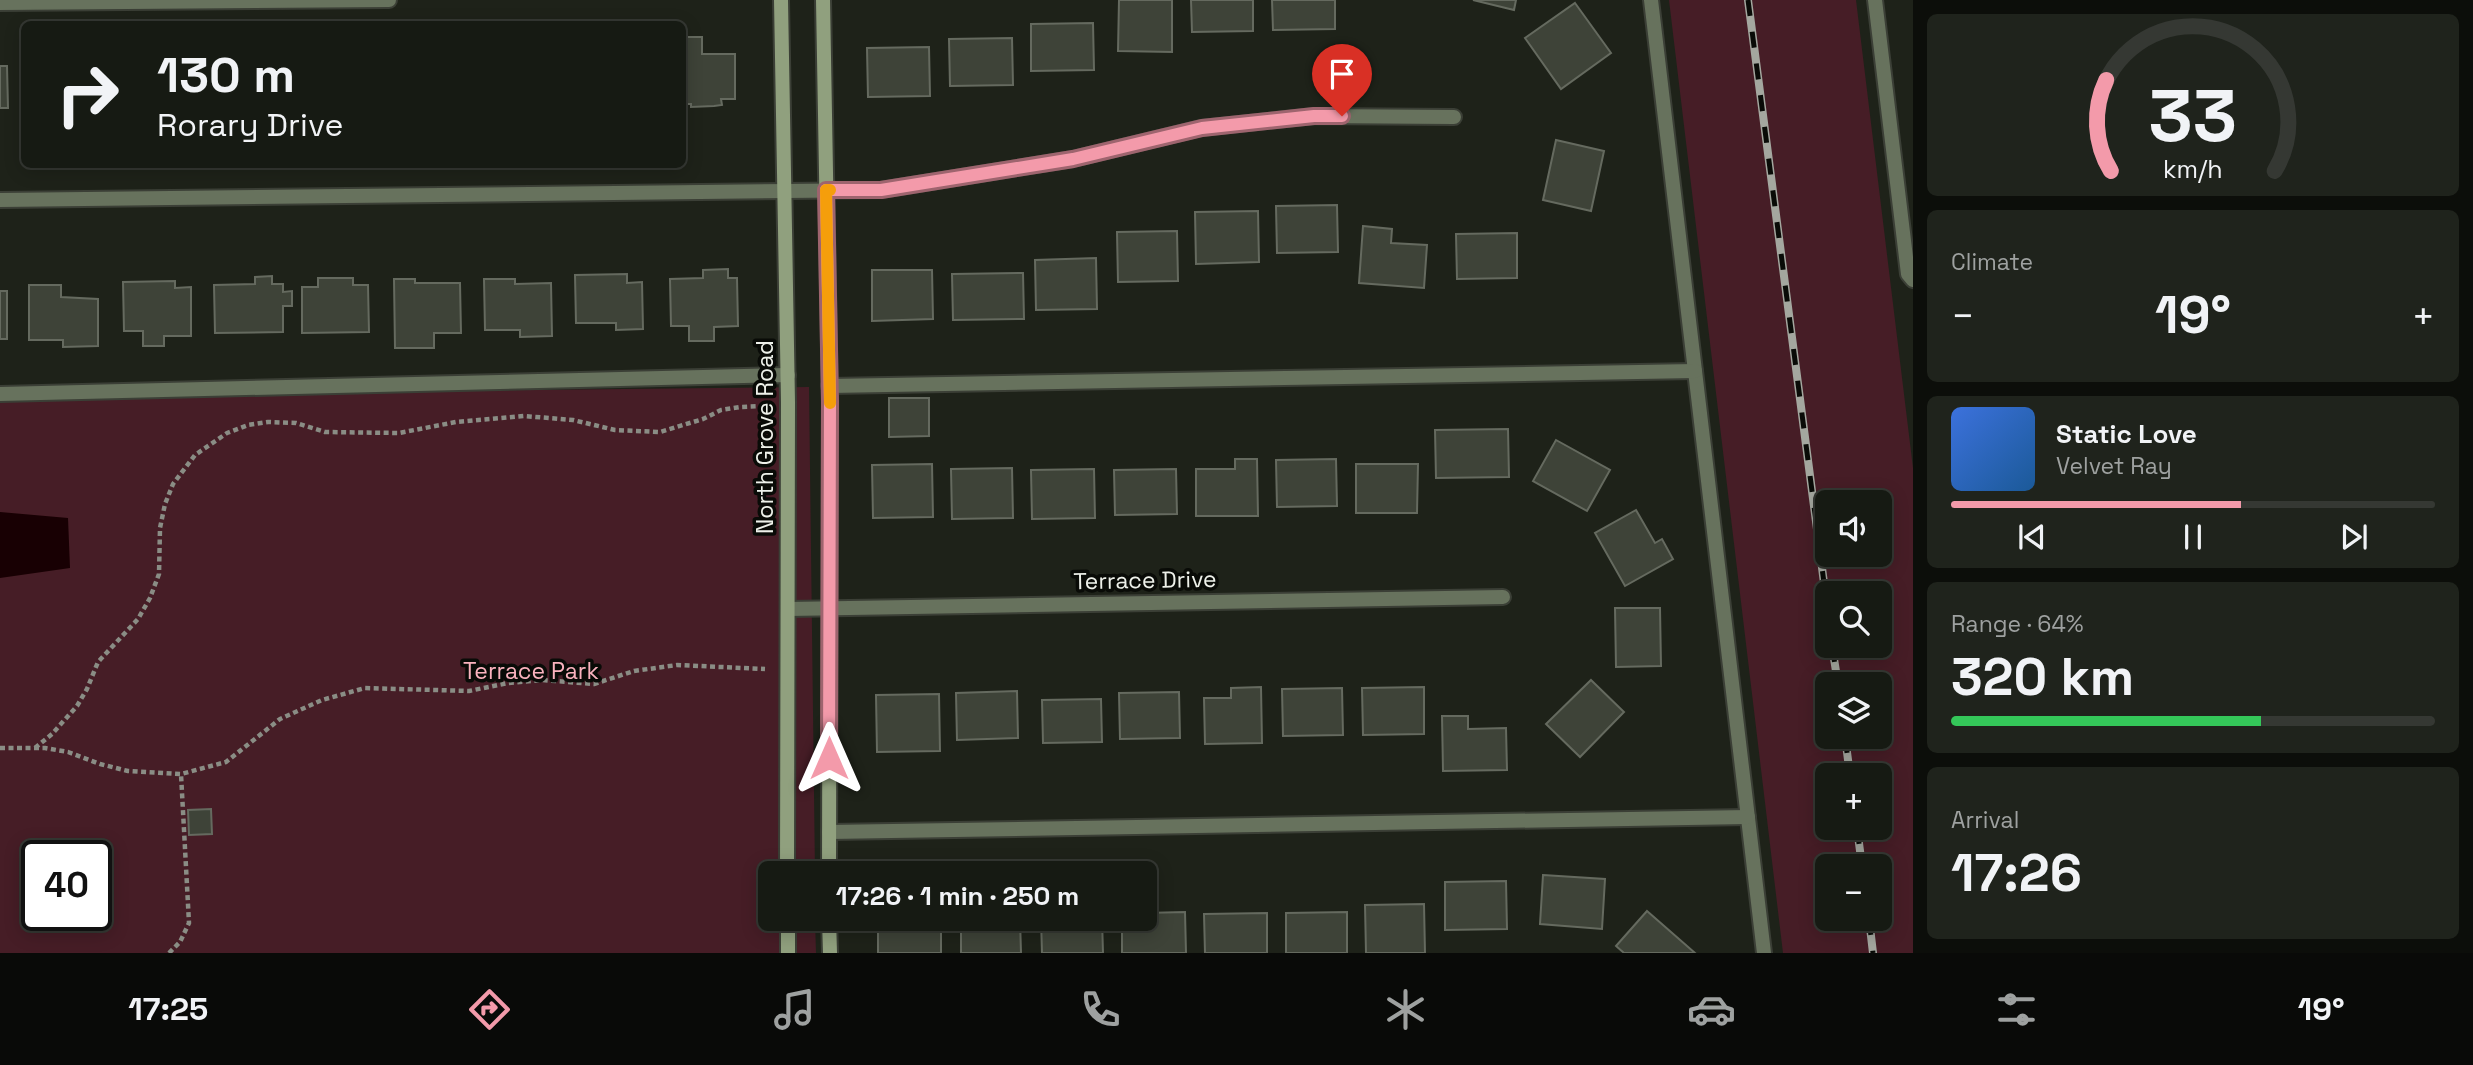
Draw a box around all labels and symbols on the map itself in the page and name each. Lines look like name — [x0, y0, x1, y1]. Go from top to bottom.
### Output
pin — [1312, 44, 1372, 116]
street label: North Grove Road — [750, 340, 780, 534]
street label: Terrace Drive — [1073, 564, 1217, 596]
park label: Terrace Park — [463, 656, 599, 686]
position arrow — [792, 721, 866, 795]
speed limit sign: 40 — [21, 840, 112, 931]

